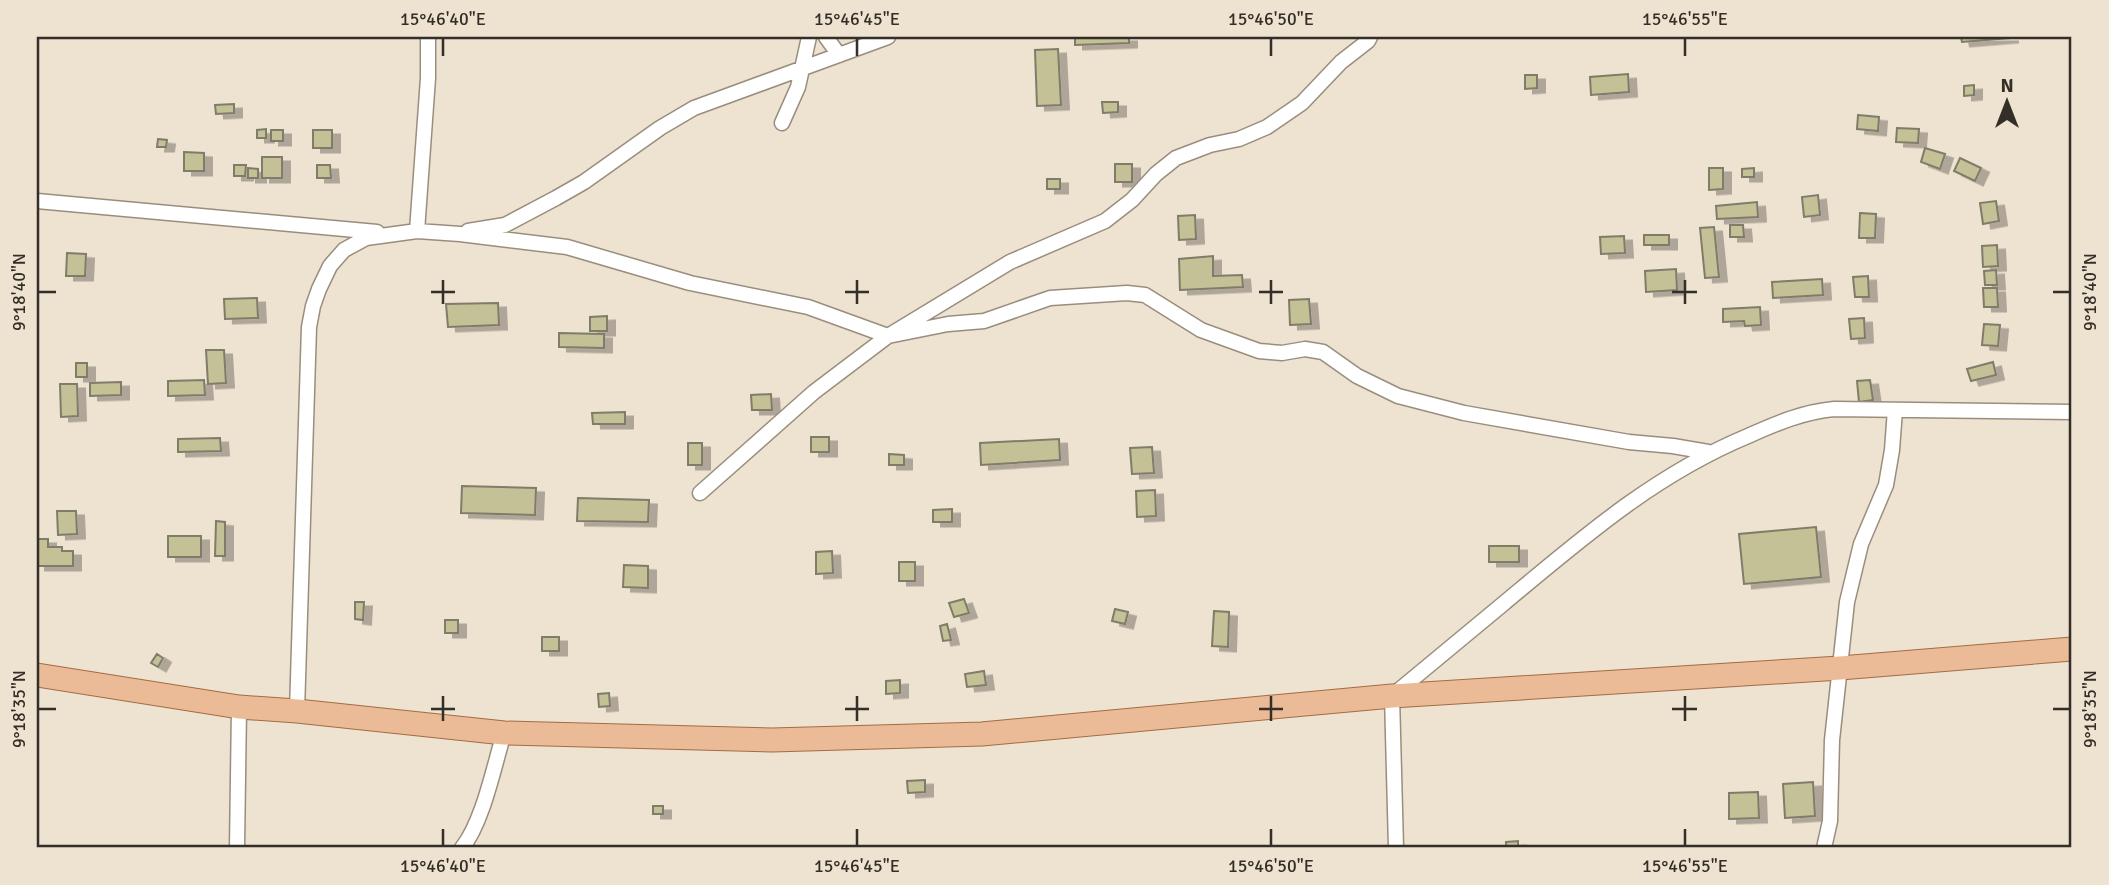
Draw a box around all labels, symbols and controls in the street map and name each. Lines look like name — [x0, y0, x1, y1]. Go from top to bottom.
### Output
text: 15°46'40"E — [400, 8, 486, 30]
text: 15°46'45"E — [814, 8, 900, 30]
text: 15°46'50"E — [1228, 8, 1314, 30]
text: 15°46'55"E — [1642, 8, 1728, 30]
north arrow — [1972, 66, 2042, 136]
text: N — [2000, 74, 2014, 98]
text: 9°18'40"N — [8, 253, 30, 331]
text: 9°18'40"N — [2079, 253, 2101, 331]
text: 9°18'35"N — [8, 670, 30, 748]
text: 9°18'35"N — [2079, 670, 2101, 748]
text: 15°46'40"E — [400, 855, 486, 877]
text: 15°46'45"E — [814, 855, 900, 877]
text: 15°46'50"E — [1228, 855, 1314, 877]
text: 15°46'55"E — [1642, 855, 1728, 877]

